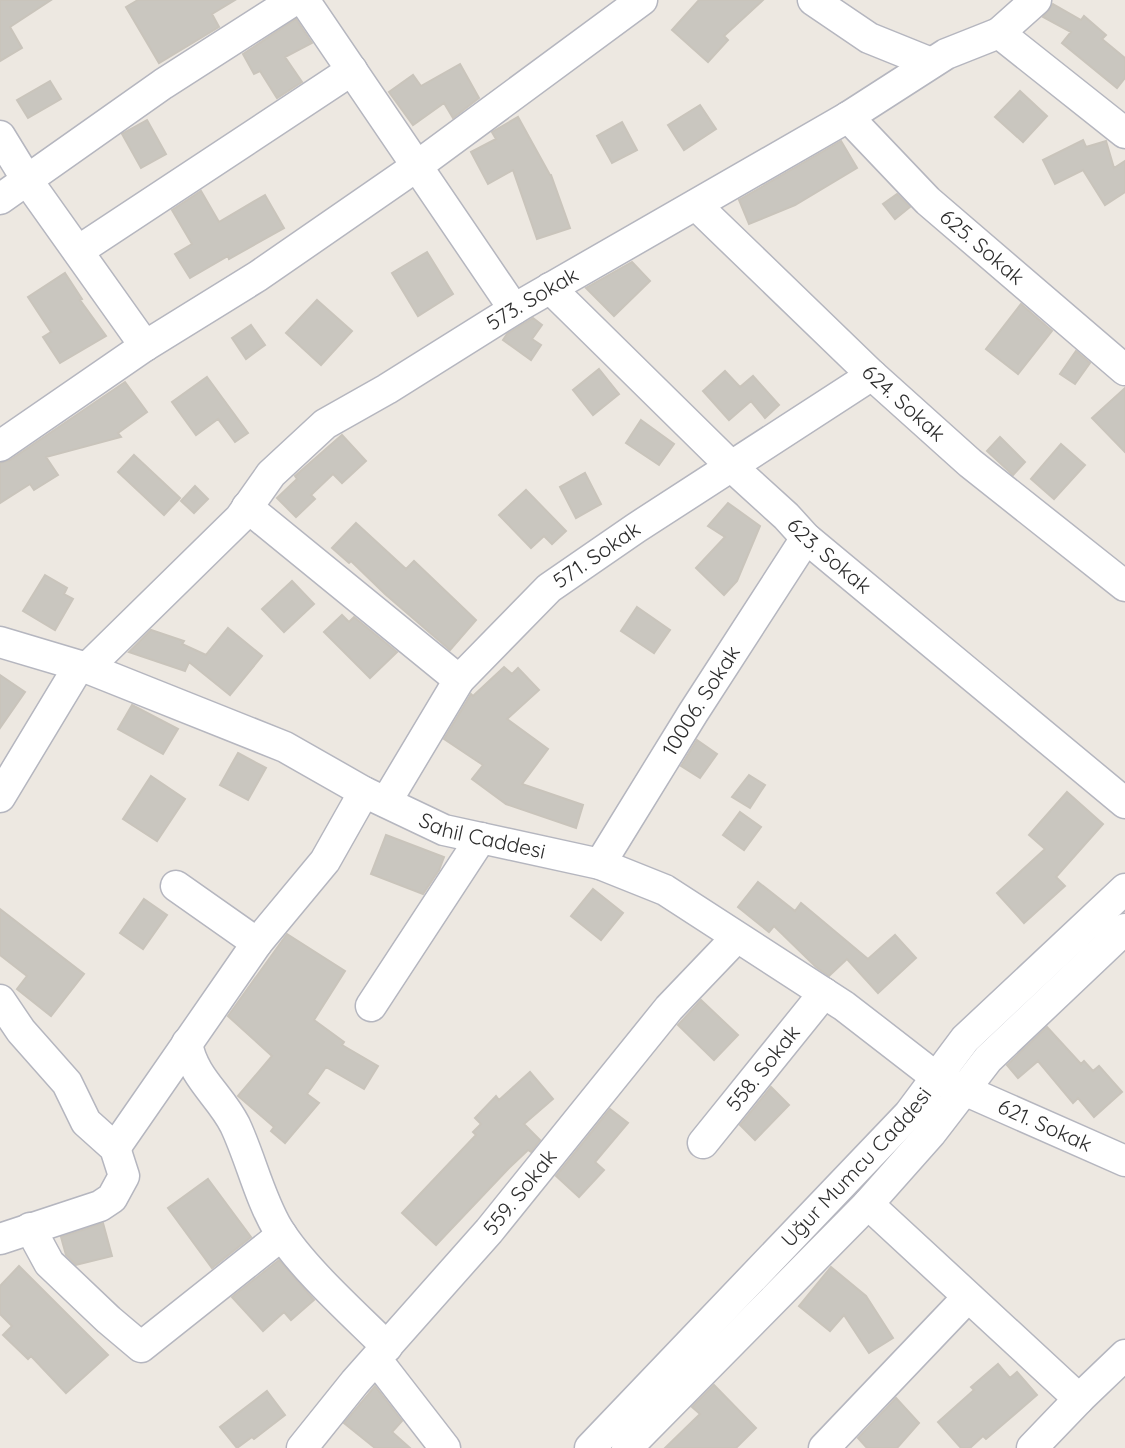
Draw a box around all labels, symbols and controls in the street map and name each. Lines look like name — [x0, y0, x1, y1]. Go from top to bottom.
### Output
street label: 625. Sokak — [935, 203, 1030, 290]
street label: 573. Sokak — [481, 261, 583, 335]
street label: 624. Sokak — [857, 359, 951, 447]
street label: 623. Sokak — [782, 512, 877, 599]
street label: 571. Sokak — [548, 515, 645, 593]
street label: 10006. Sokak — [656, 640, 745, 760]
street label: Sahil Caddesi — [415, 806, 548, 864]
street label: 558. Sokak — [720, 1019, 805, 1116]
street label: Uğur Mumcu Caddesi — [775, 1082, 936, 1252]
street label: 621. Sokak — [994, 1093, 1096, 1157]
street label: 559. Sokak — [477, 1144, 562, 1240]

